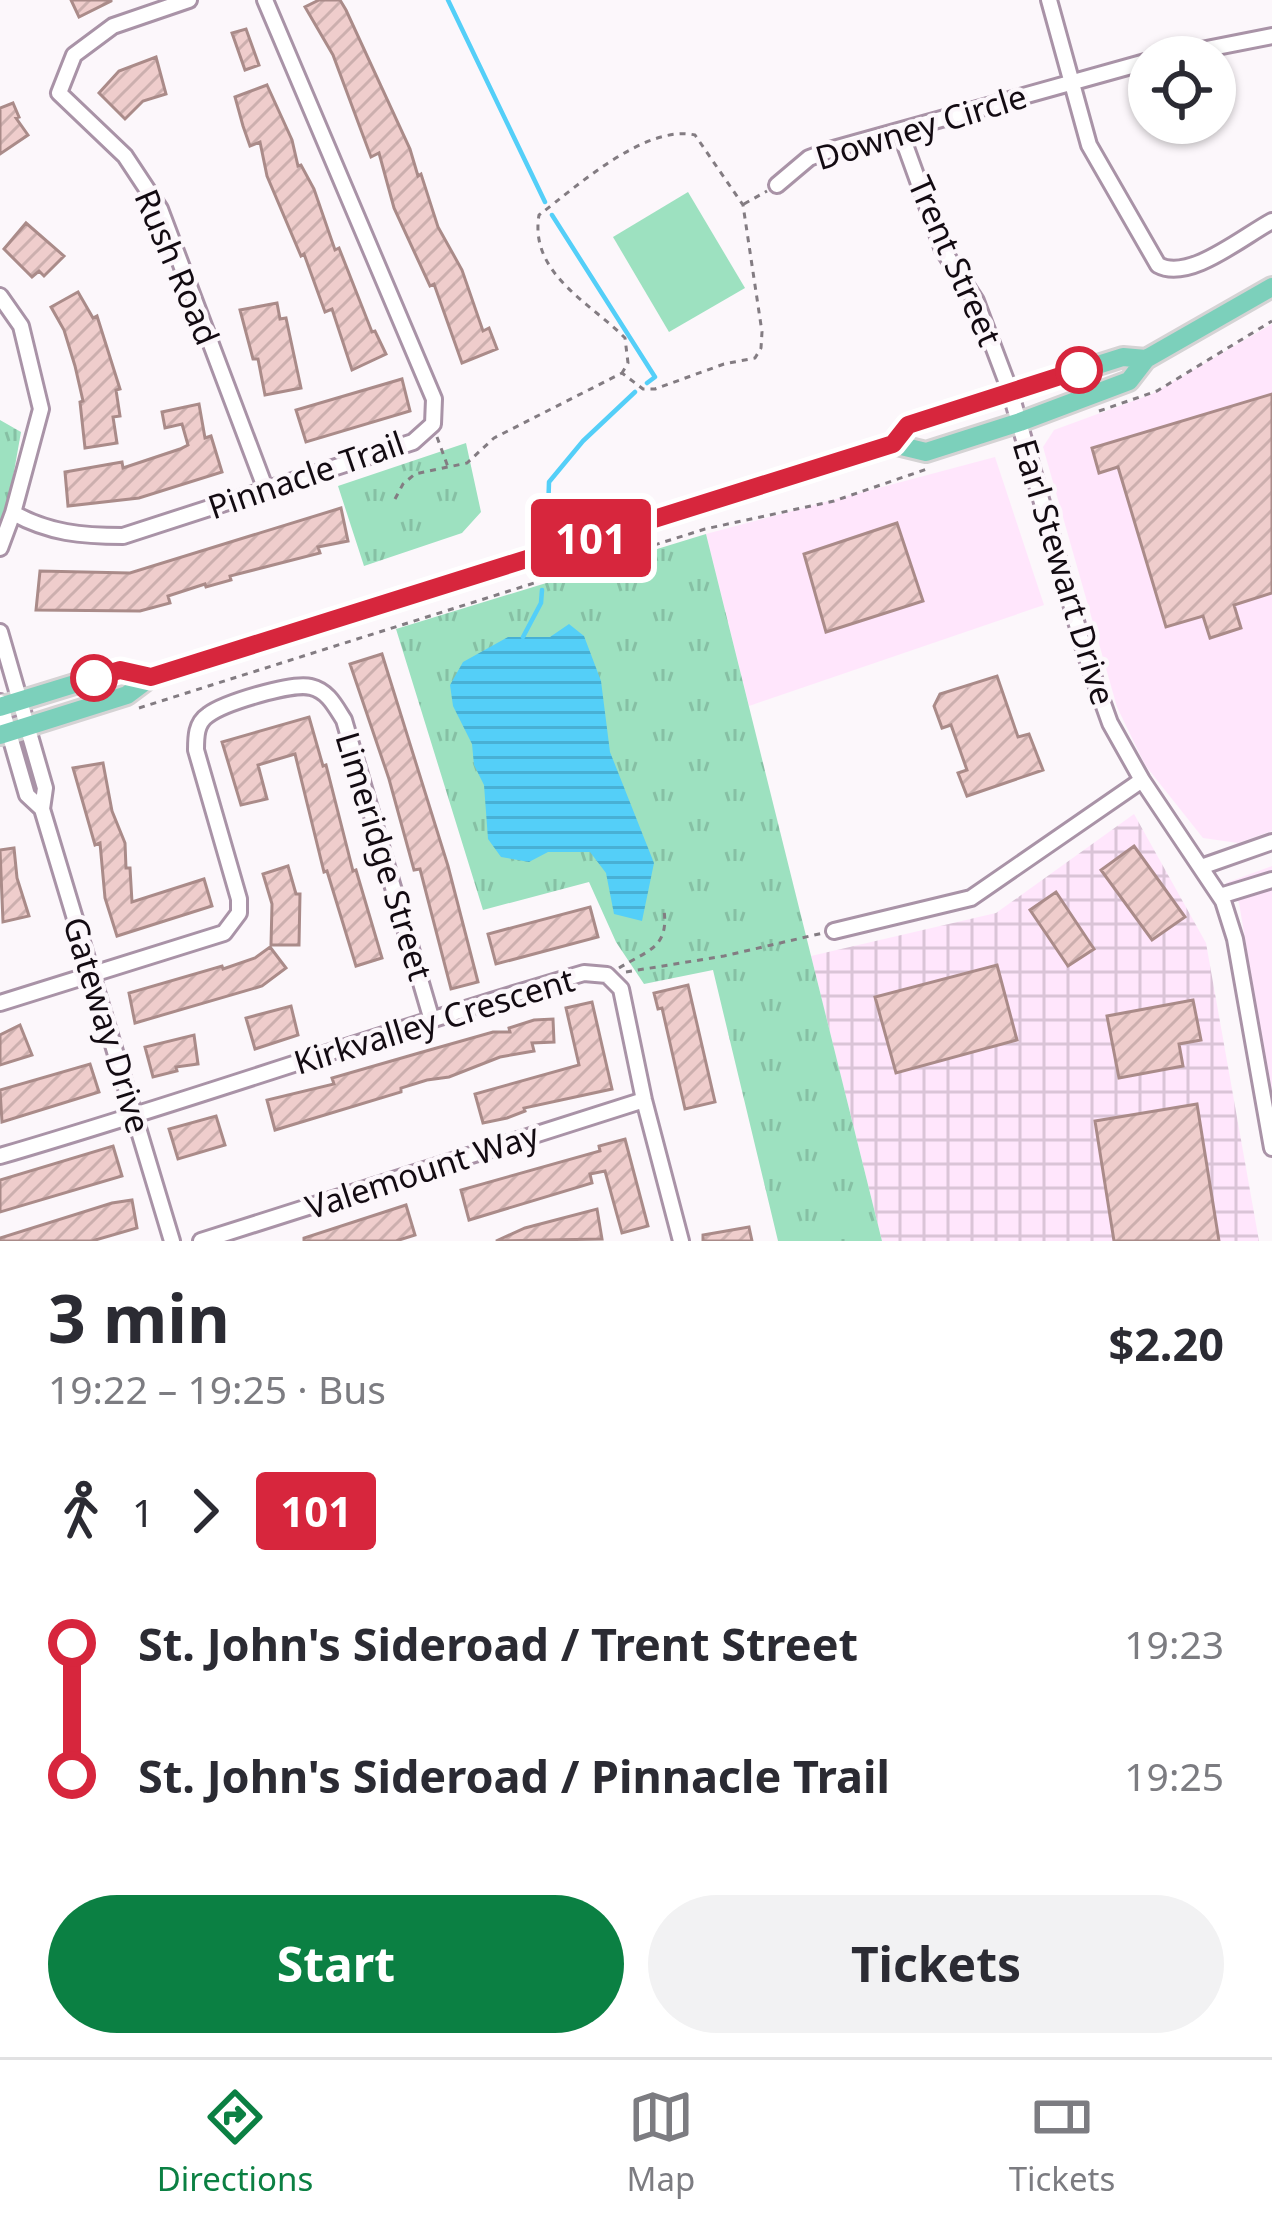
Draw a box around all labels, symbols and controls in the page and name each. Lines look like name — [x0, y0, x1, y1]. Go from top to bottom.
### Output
map controls — [1128, 36, 1236, 144]
button: locate — [1128, 36, 1236, 144]
street label: Downey Circle — [810, 73, 1032, 180]
street label: Trent Street — [898, 169, 1013, 353]
street label: Rush Road — [125, 182, 230, 352]
unlabelled marker — [1057, 348, 1101, 392]
street label: Pinnacle Trail — [202, 420, 410, 529]
street label: Earl Stewart Drive — [1003, 433, 1126, 710]
line badge: 101 — [522, 499, 660, 577]
text: 101 — [555, 509, 627, 566]
unlabelled marker — [72, 656, 116, 700]
street label: Limeridge Street — [325, 726, 444, 986]
street label: Gateway Drive — [53, 911, 162, 1138]
street label: Kirkvalley Crescent — [288, 956, 580, 1085]
street label: Valemount Way — [300, 1112, 544, 1229]
text: 3 min — [48, 1272, 230, 1362]
text: $2.20 — [1108, 1313, 1224, 1374]
text: 19:22 – 19:25 · Bus — [48, 1362, 386, 1415]
icon: walk — [48, 1478, 114, 1544]
icon: forward — [172, 1478, 238, 1544]
text: 101 — [280, 1482, 352, 1539]
text: 1 — [132, 1485, 154, 1538]
text: St. John's Sideroad / Trent Street — [138, 1613, 858, 1674]
text: 19:23 — [1124, 1617, 1224, 1670]
text: St. John's Sideroad / Pinnacle Trail — [138, 1745, 890, 1806]
text: 19:25 — [1124, 1749, 1224, 1802]
button: Start — [48, 1895, 624, 2033]
button: Tickets — [648, 1895, 1224, 2033]
tab: Directions — [157, 2084, 313, 2201]
tab: Map — [627, 2084, 695, 2201]
tab: Tickets — [1009, 2084, 1115, 2201]

